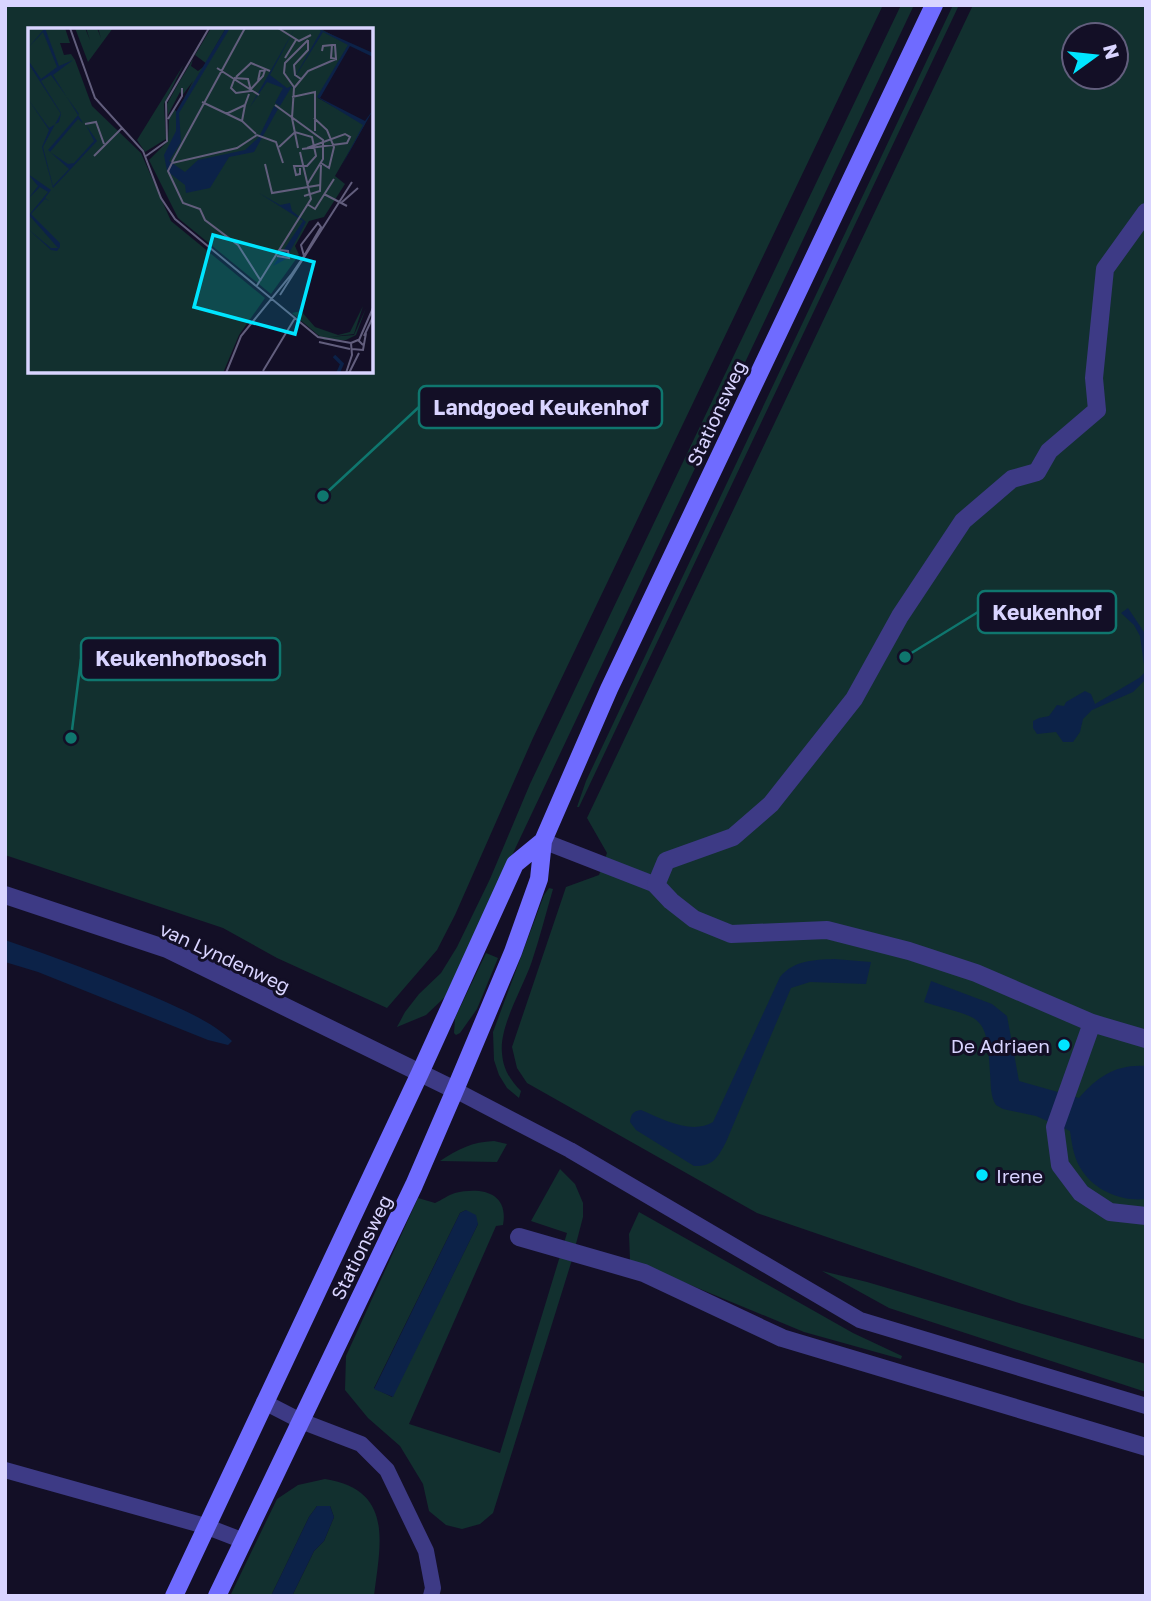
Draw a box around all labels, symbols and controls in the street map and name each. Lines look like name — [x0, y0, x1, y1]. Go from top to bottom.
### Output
north arrow — [1060, 21, 1130, 91]
inset map — [28, 28, 373, 373]
text: N — [1099, 42, 1125, 61]
street label: Stationsweg — [682, 357, 750, 469]
callout: Landgoed Keukenhof — [419, 386, 662, 428]
text: Landgoed Keukenhof — [433, 394, 649, 420]
callout: Keukenhof — [978, 591, 1116, 633]
text: Keukenhof — [992, 599, 1102, 625]
callout: Keukenhofbosch — [81, 638, 280, 680]
text: Keukenhofbosch — [95, 645, 267, 671]
street label: van Lyndenweg — [156, 917, 294, 997]
place label: De Adriaen — [951, 1034, 1050, 1057]
marker: De Adriaen — [1056, 1037, 1072, 1053]
place label: Irene — [996, 1164, 1043, 1187]
marker: Irene — [974, 1167, 990, 1183]
street label: Stationsweg — [326, 1191, 396, 1303]

